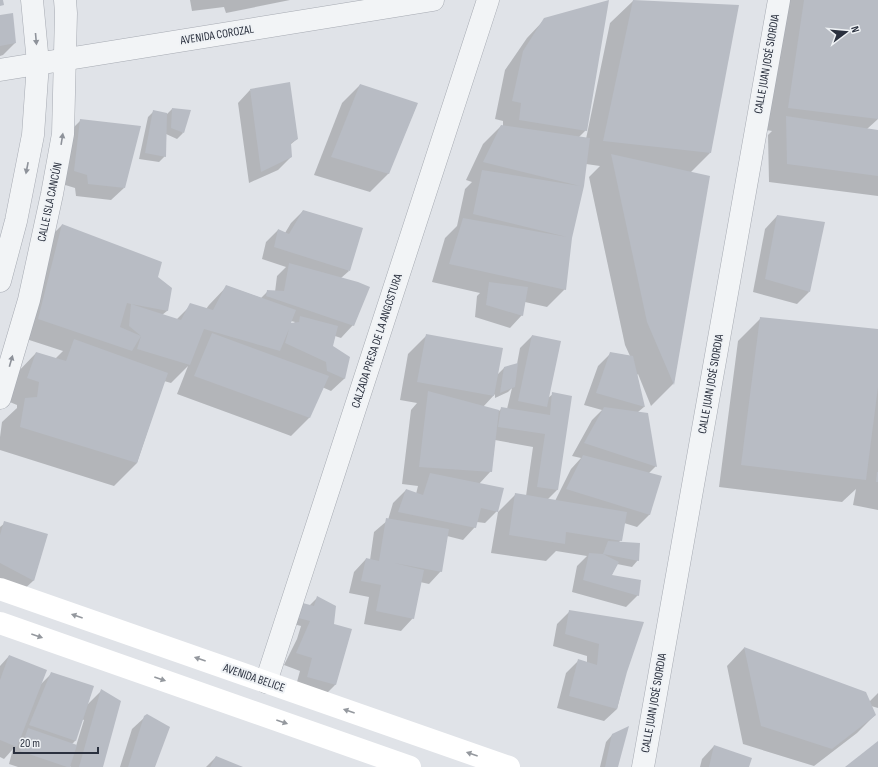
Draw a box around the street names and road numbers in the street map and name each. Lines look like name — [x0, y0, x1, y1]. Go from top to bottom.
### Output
street label: CALLE JUAN JOSÉ SIORDIA — [751, 12, 783, 115]
street label: AVENIDA COROZAL — [178, 22, 255, 48]
street label: CALLE ISLA CANCÚN — [34, 161, 66, 243]
street label: CALZADA PRESA DE LA ANGOSTURA — [348, 271, 406, 410]
street label: CALLE JUAN JOSÉ SIORDIA — [695, 332, 727, 435]
street label: CALLE JUAN JOSÉ SIORDIA — [638, 651, 670, 754]
street label: AVENIDA BELICE — [220, 660, 287, 696]

